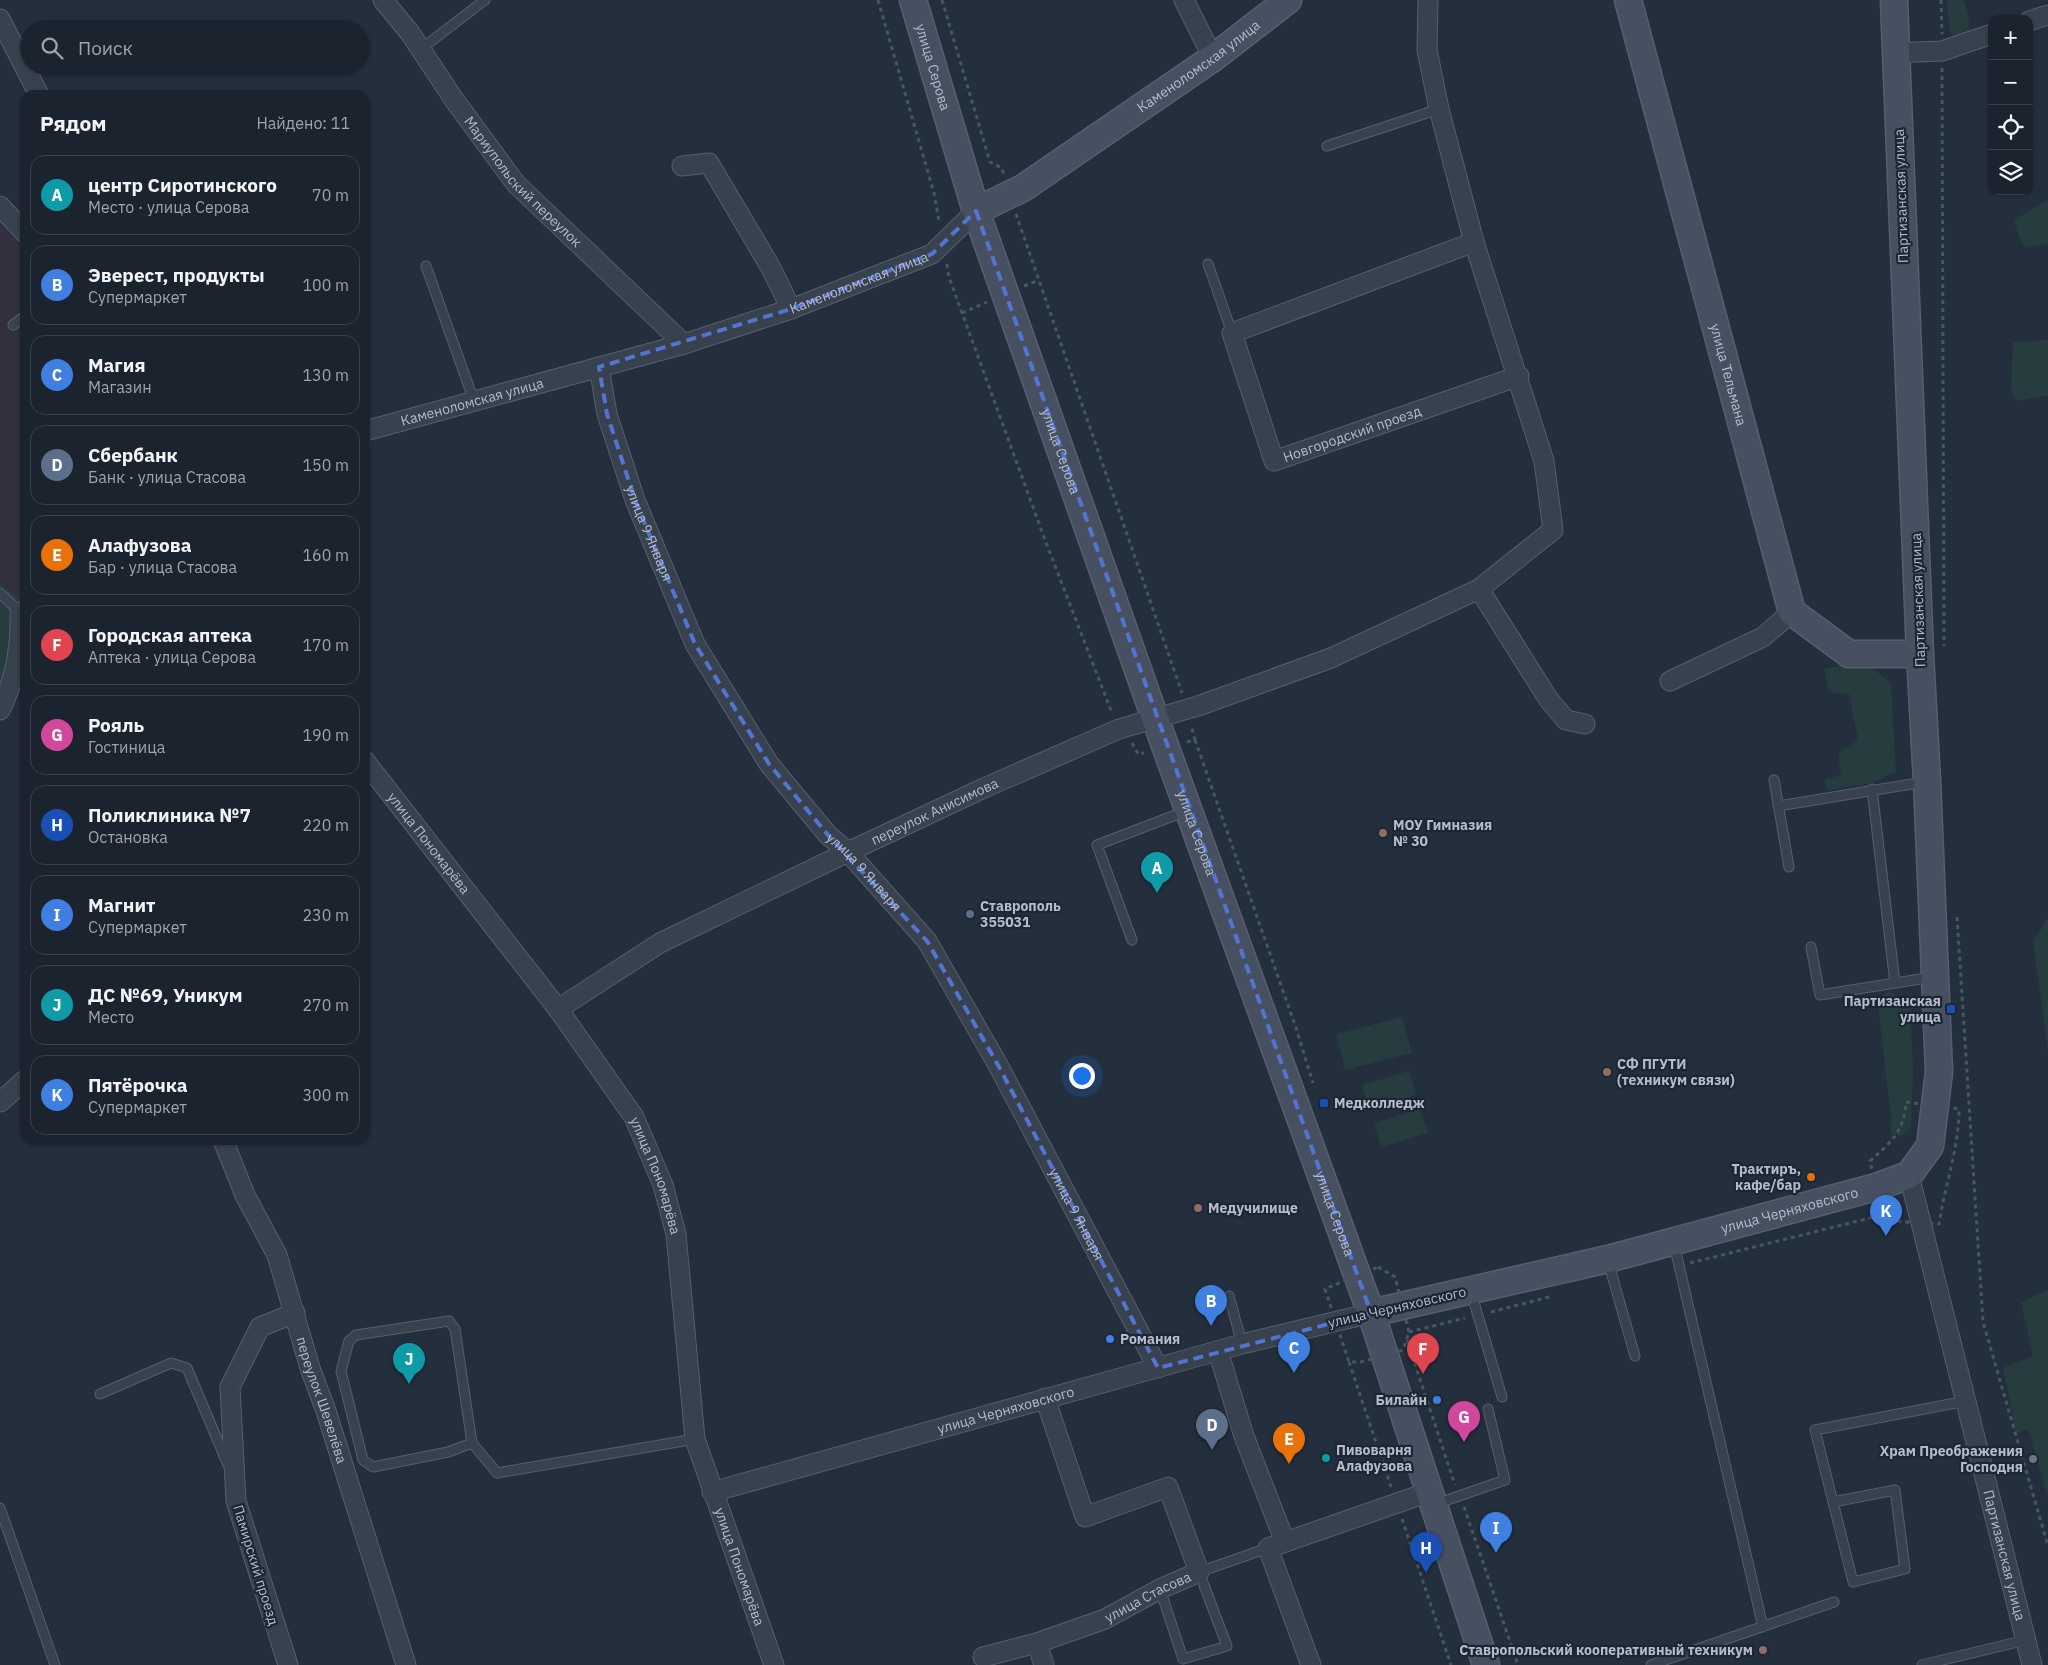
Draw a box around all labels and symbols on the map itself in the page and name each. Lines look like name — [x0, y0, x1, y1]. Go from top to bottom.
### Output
street label: Каменоломская улица — [1133, 16, 1264, 116]
street label: улица Серова — [912, 22, 955, 113]
street label: Мариупольский переулок — [460, 113, 586, 251]
street label: Партизанская улица — [1890, 128, 1912, 263]
street label: Каменоломская улица — [787, 247, 931, 318]
street label: улица Тельмана — [1706, 322, 1751, 428]
street label: Каменоломская улица — [399, 374, 546, 430]
street label: Новгородский проезд — [1281, 402, 1424, 466]
street label: улица Серова — [1037, 406, 1084, 497]
street label: улица 9 Января — [622, 483, 677, 584]
street label: Партизанская улица — [1907, 532, 1929, 667]
street label: переулок Анисимова — [868, 774, 1001, 849]
street label: улица Серова — [1173, 788, 1221, 879]
street label: улица Пономарёва — [384, 789, 474, 898]
place label: МОУ Гимназия № 30 — [1393, 816, 1492, 850]
marker: МОУ Гимназия № 30 — [1377, 827, 1389, 839]
street label: улица 9 Января — [823, 829, 905, 915]
pin: A — [1141, 852, 1173, 893]
place label: Ставрополь 355031 — [980, 897, 1061, 931]
marker: Ставрополь 355031 — [964, 908, 976, 920]
place label: Партизанская улица — [1844, 992, 1941, 1026]
marker: Партизанская улица — [1945, 1003, 1957, 1015]
place label: СФ ПГУТИ (техникум связи) — [1617, 1055, 1735, 1089]
your location — [1069, 1063, 1095, 1089]
marker: СФ ПГУТИ (техникум связи) — [1601, 1066, 1613, 1078]
place label: Медколледж — [1334, 1094, 1425, 1112]
marker: Медколледж — [1318, 1097, 1330, 1109]
street label: улица Пономарёва — [626, 1114, 685, 1237]
place label: Трактиръ, кафе/бар — [1732, 1160, 1801, 1194]
street label: улица 9 Января — [1045, 1165, 1108, 1263]
street label: улица Серова — [1311, 1168, 1359, 1259]
marker: Трактиръ, кафе/бар — [1805, 1171, 1817, 1183]
street label: улица Черняховского — [1719, 1183, 1860, 1237]
pin: K — [1870, 1195, 1902, 1236]
place label: Медучилище — [1208, 1199, 1298, 1217]
marker: Медучилище — [1192, 1202, 1204, 1214]
street label: улица Черняховского — [1326, 1282, 1468, 1332]
pin: B — [1195, 1285, 1227, 1326]
place label: Романия — [1120, 1330, 1180, 1348]
pin: C — [1278, 1332, 1310, 1373]
marker: Романия — [1104, 1333, 1116, 1345]
pin: F — [1407, 1333, 1439, 1374]
street label: переулок Шевелёва — [292, 1335, 351, 1466]
pin: J — [393, 1343, 425, 1384]
street label: улица Черняховского — [935, 1382, 1076, 1438]
place label: Билайн — [1376, 1391, 1427, 1409]
marker: Билайн — [1431, 1394, 1443, 1406]
pin: G — [1448, 1401, 1480, 1442]
pin: D — [1196, 1409, 1228, 1450]
pin: E — [1273, 1423, 1305, 1464]
place label: Пивоварня Алафузова — [1336, 1441, 1412, 1475]
place label: Храм Преображения Господня — [1880, 1442, 2023, 1476]
marker: Пивоварня Алафузова — [1320, 1452, 1332, 1464]
marker: Храм Преображения Господня — [2027, 1453, 2039, 1465]
street label: Партизанская улица — [1979, 1488, 2030, 1623]
street label: Памирский проезд — [229, 1503, 283, 1627]
street label: улица Пономарёва — [711, 1505, 769, 1629]
pin: I — [1480, 1512, 1512, 1553]
pin: H — [1410, 1532, 1442, 1573]
street label: улица Стасова — [1101, 1567, 1194, 1627]
place label: Ставропольский кооперативный техникум — [1459, 1641, 1753, 1659]
marker: Ставропольский кооперативный техникум — [1757, 1644, 1769, 1656]

